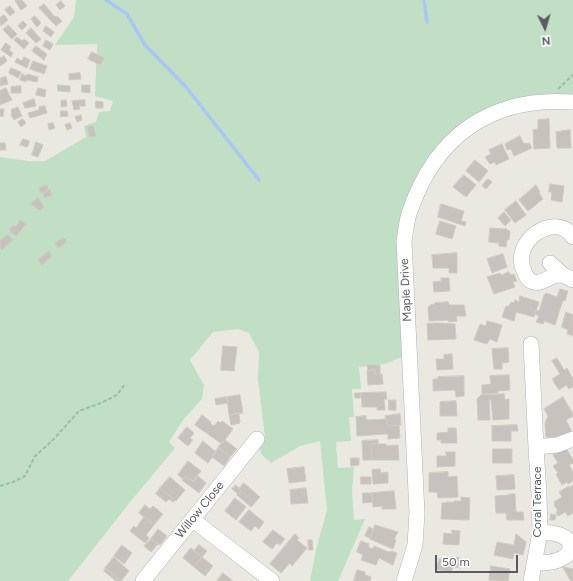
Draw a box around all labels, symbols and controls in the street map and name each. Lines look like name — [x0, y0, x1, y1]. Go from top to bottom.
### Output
north arrow — [525, 8, 565, 48]
text: N — [541, 34, 551, 47]
street label: Maple Drive — [397, 258, 415, 322]
street label: Coral Terrace — [530, 466, 544, 538]
street label: Willow Close — [173, 479, 227, 541]
scale bar — [437, 547, 520, 573]
text: 50 m — [442, 555, 470, 569]

